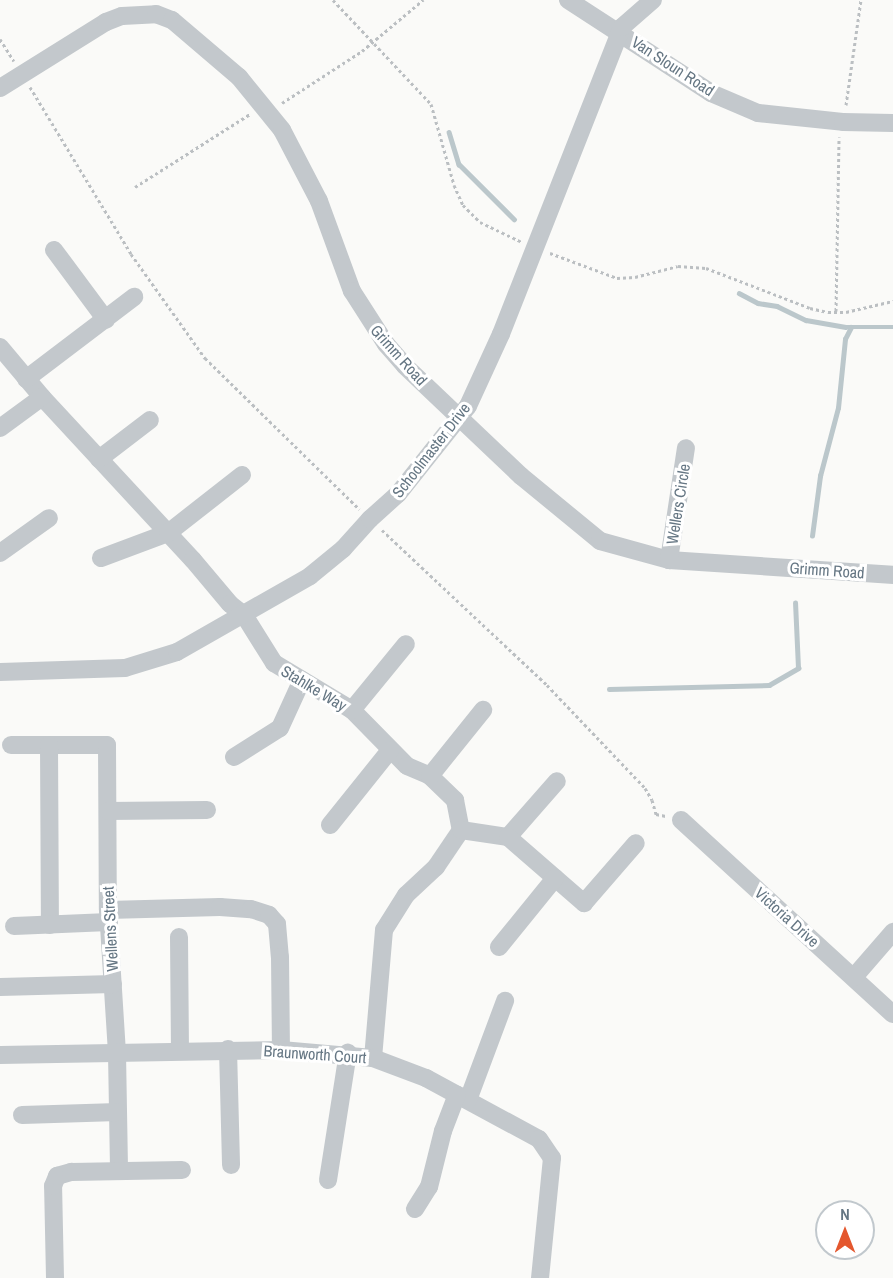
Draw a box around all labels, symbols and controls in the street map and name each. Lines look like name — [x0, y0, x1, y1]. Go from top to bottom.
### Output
street label: Van Sloun Road — [628, 32, 718, 100]
street label: Grimm Road — [367, 321, 431, 389]
street label: Schoolmaster Drive — [388, 399, 474, 501]
street label: Wellers Circle — [662, 462, 694, 546]
street label: Grimm Road — [789, 558, 865, 582]
street label: Stahlke Way — [278, 661, 350, 715]
street label: Victoria Drive — [751, 883, 823, 951]
street label: Wellens Street — [98, 886, 122, 972]
street label: Braunworth Court — [263, 1041, 367, 1067]
north arrow — [815, 1200, 875, 1260]
text: N — [840, 1203, 850, 1225]

